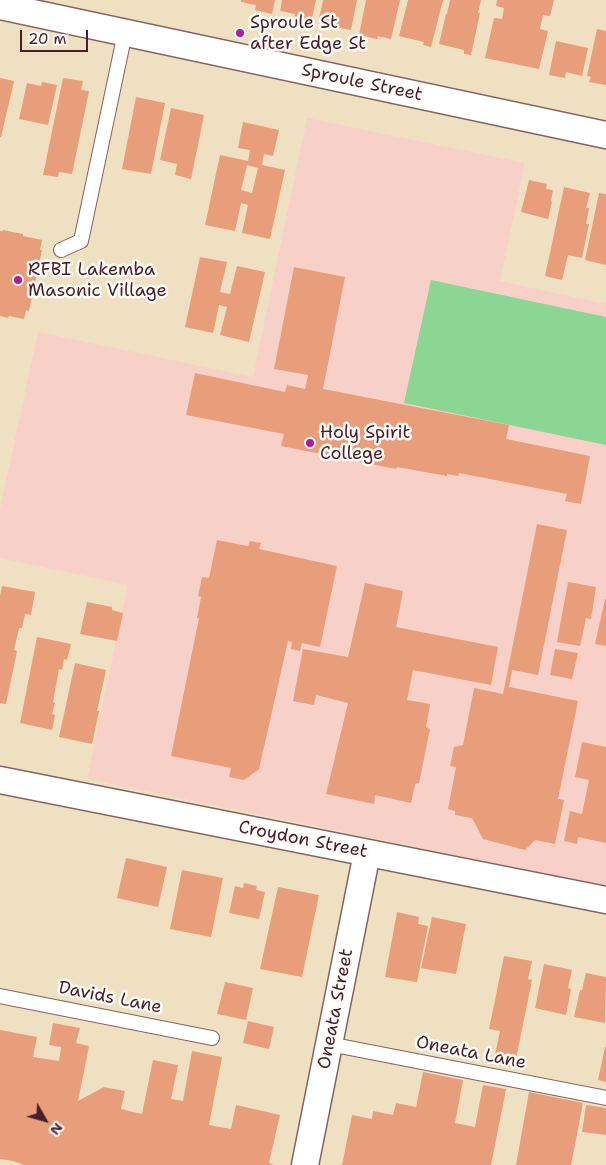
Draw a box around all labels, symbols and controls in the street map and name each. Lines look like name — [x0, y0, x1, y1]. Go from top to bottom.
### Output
place label: Sproule St after Edge St — [250, 12, 366, 54]
scale bar — [22, 20, 90, 52]
marker: Sproule St after Edge St — [234, 27, 246, 39]
text: 20 m — [28, 29, 67, 49]
street label: Sproule Street — [300, 60, 424, 106]
place label: RFBI Lakemba Masonic Village — [28, 259, 167, 302]
marker: RFBI Lakemba Masonic Village — [12, 274, 24, 286]
place label: Holy Spirit College — [320, 422, 410, 464]
marker: Holy Spirit College — [304, 437, 316, 449]
street label: Croydon Street — [237, 817, 369, 863]
street label: Oneata Street — [314, 947, 358, 1071]
street label: Davids Lane — [56, 977, 164, 1019]
street label: Oneata Lane — [414, 1032, 528, 1074]
north arrow — [20, 1095, 70, 1145]
text: N — [46, 1119, 67, 1139]

